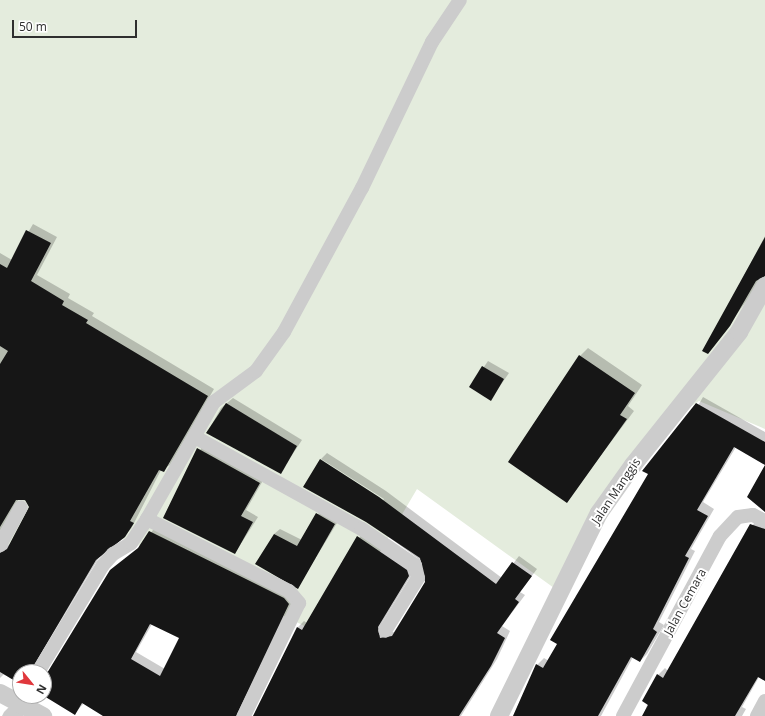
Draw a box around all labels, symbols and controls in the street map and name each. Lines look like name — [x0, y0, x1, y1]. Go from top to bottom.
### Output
scale bar — [14, 12, 139, 38]
text: 50 m — [19, 18, 47, 35]
street label: Jalan Manggis — [589, 455, 643, 527]
street label: Jalan Cemara — [661, 566, 709, 638]
north arrow — [12, 664, 52, 704]
text: N — [33, 682, 51, 697]

